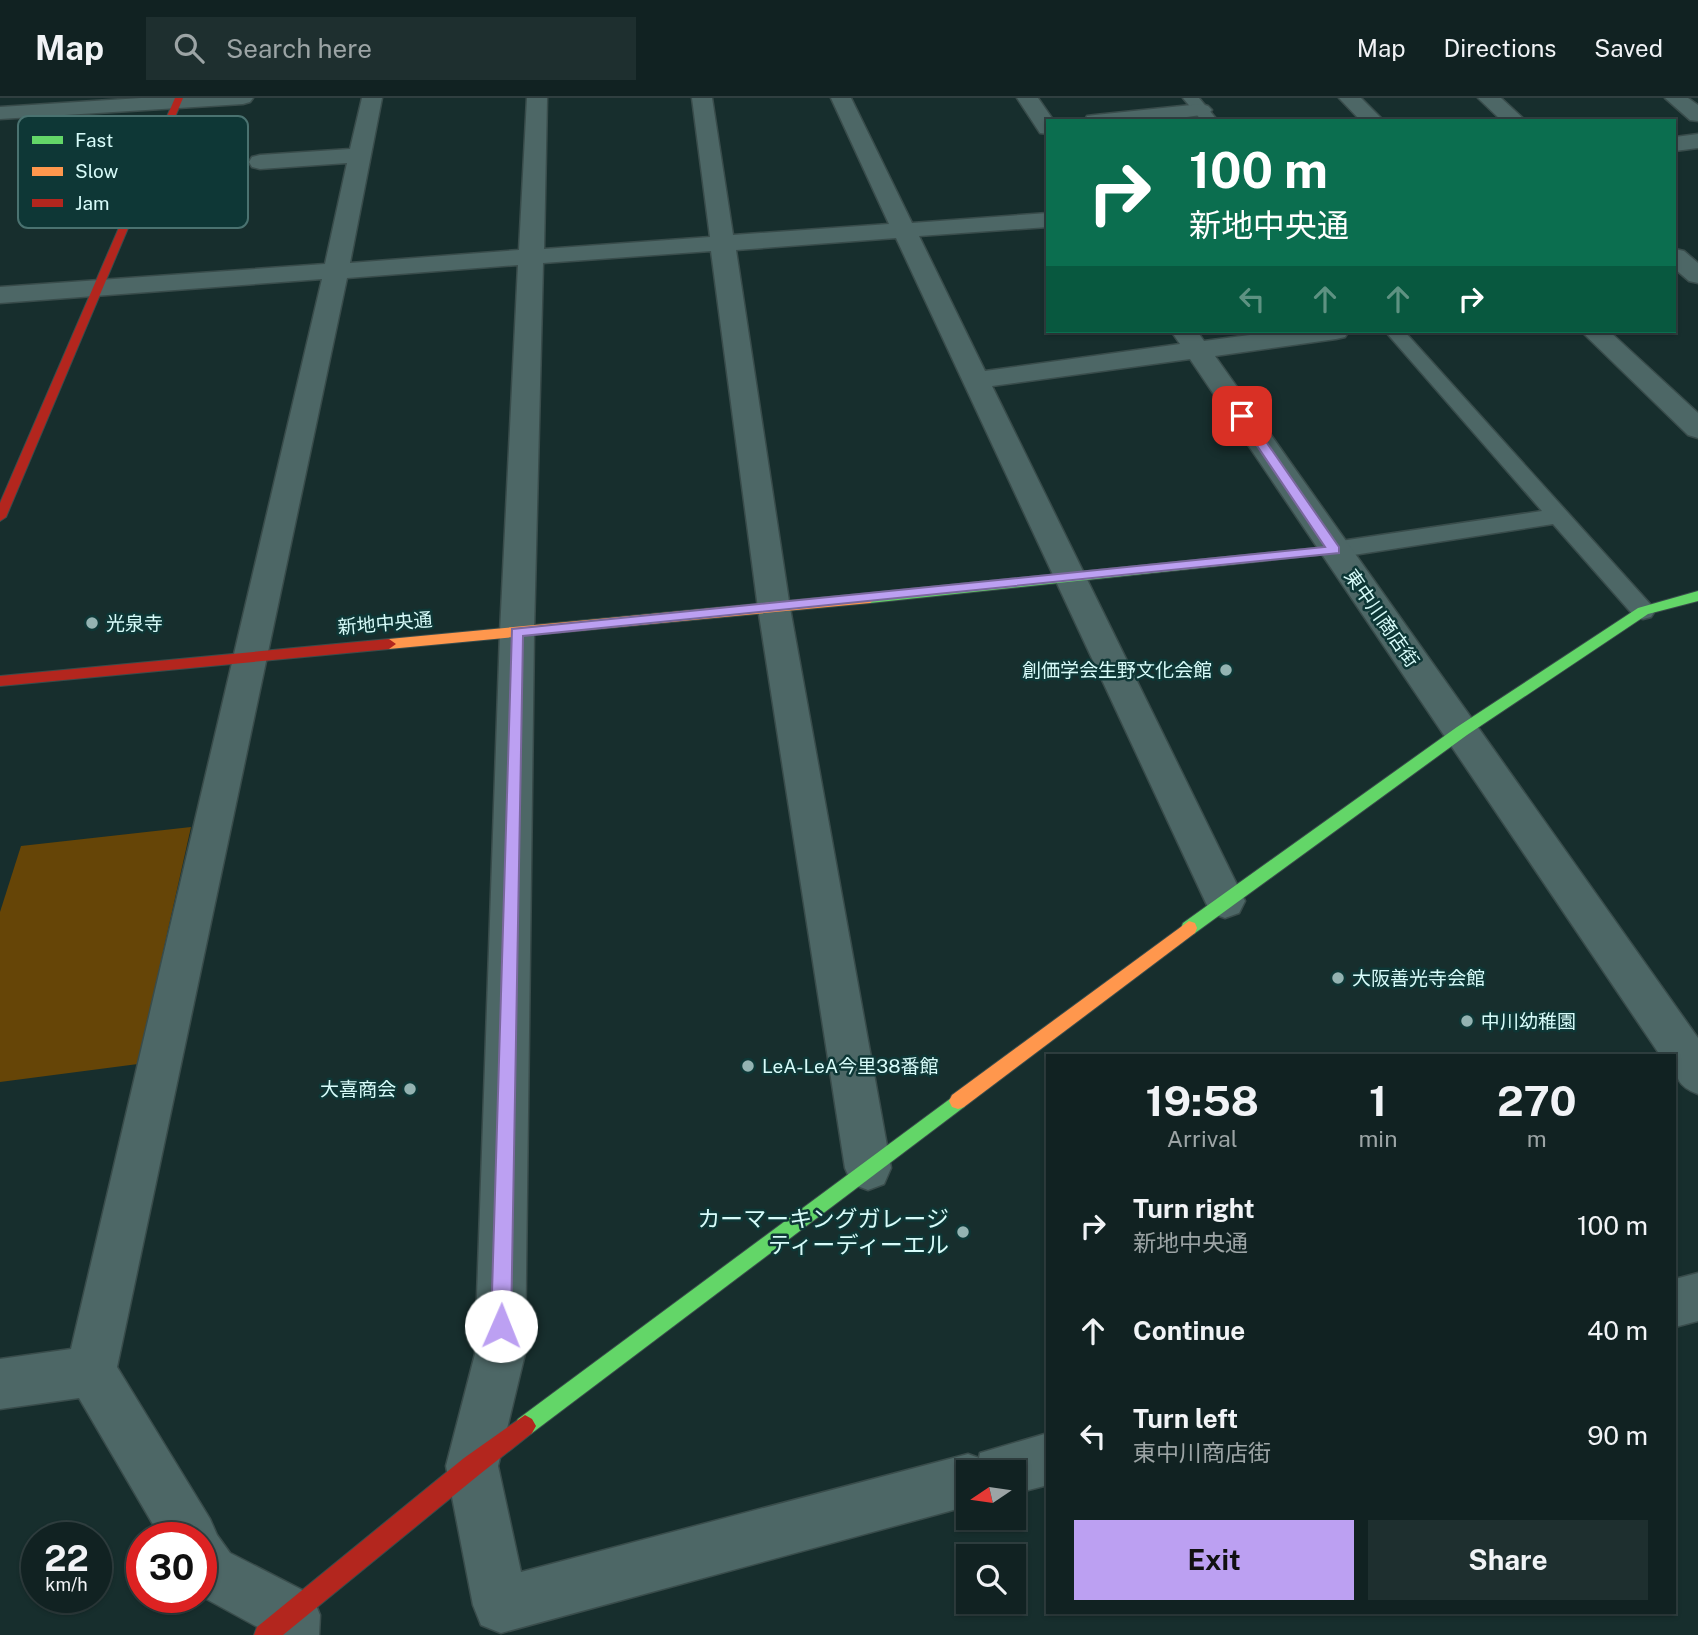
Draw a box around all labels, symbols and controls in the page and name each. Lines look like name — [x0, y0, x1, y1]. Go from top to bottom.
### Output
search box — [146, 17, 636, 80]
text: Map — [35, 29, 104, 67]
icon: search — [170, 29, 208, 67]
text: Search here — [226, 33, 372, 64]
text: Map — [1357, 34, 1406, 62]
text: Directions — [1444, 34, 1556, 62]
text: Saved — [1594, 34, 1663, 62]
legend — [18, 116, 248, 228]
text: Fast — [75, 129, 113, 151]
text: 100 m — [1189, 141, 1328, 199]
icon: right — [1074, 147, 1165, 238]
text: Slow — [75, 160, 119, 182]
text: Jam — [75, 192, 109, 214]
text: 新地中央通 — [1189, 207, 1349, 244]
icon: left — [1233, 280, 1271, 318]
icon: ahead — [1306, 280, 1344, 318]
icon: ahead — [1379, 280, 1417, 318]
icon: right — [1452, 280, 1490, 318]
pin — [1212, 386, 1272, 446]
icon: arrive — [1223, 397, 1261, 435]
street label: 東中川商店街 — [1340, 565, 1424, 671]
street label: 新地中央通 — [337, 608, 433, 638]
place label: 光泉寺 — [106, 612, 163, 634]
marker: 光泉寺 — [84, 615, 100, 631]
place label: 創価学会生野文化会館 — [1022, 659, 1212, 681]
marker: 創価学会生野文化会館 — [1218, 662, 1234, 678]
place label: 大阪善光寺会館 — [1352, 967, 1485, 989]
marker: 大阪善光寺会館 — [1330, 970, 1346, 986]
place label: 中川幼稚園 — [1481, 1010, 1576, 1032]
marker: 中川幼稚園 — [1459, 1013, 1475, 1029]
place label: LeA-LeA今里38番館 — [762, 1055, 938, 1077]
marker: LeA-LeA今里38番館 — [740, 1058, 756, 1074]
text: 19:58 — [1145, 1076, 1259, 1125]
text: 1 — [1369, 1076, 1387, 1125]
text: 270 — [1497, 1076, 1577, 1125]
place label: 大喜商会 — [320, 1078, 396, 1100]
marker: 大喜商会 — [402, 1081, 418, 1097]
text: Arrival — [1167, 1125, 1238, 1152]
text: min — [1358, 1125, 1397, 1152]
text: m — [1527, 1125, 1547, 1152]
text: Turn right — [1133, 1193, 1255, 1224]
place label: カーマーキングガレージ ティーディーエル — [697, 1205, 949, 1258]
icon: right — [1074, 1207, 1112, 1245]
text: 100 m — [1577, 1210, 1648, 1241]
marker: カーマーキングガレージ ティーディーエル — [955, 1224, 971, 1240]
text: 新地中央通 — [1133, 1229, 1248, 1256]
position arrow — [464, 1289, 538, 1363]
icon: ahead — [1074, 1312, 1112, 1350]
text: Continue — [1133, 1315, 1245, 1346]
text: 40 m — [1587, 1315, 1648, 1346]
text: Turn left — [1133, 1403, 1238, 1434]
icon: left — [1074, 1417, 1112, 1455]
text: 90 m — [1587, 1420, 1648, 1451]
text: 東中川商店街 — [1133, 1439, 1271, 1466]
north arrow — [956, 1460, 1026, 1530]
map controls — [956, 1460, 1026, 1614]
button: Exit — [1074, 1520, 1354, 1600]
button: Share — [1368, 1520, 1648, 1600]
speed limit sign: 30 — [126, 1522, 217, 1613]
text: 22 — [44, 1538, 89, 1579]
button: search — [956, 1544, 1026, 1614]
text: km/h — [45, 1574, 88, 1595]

